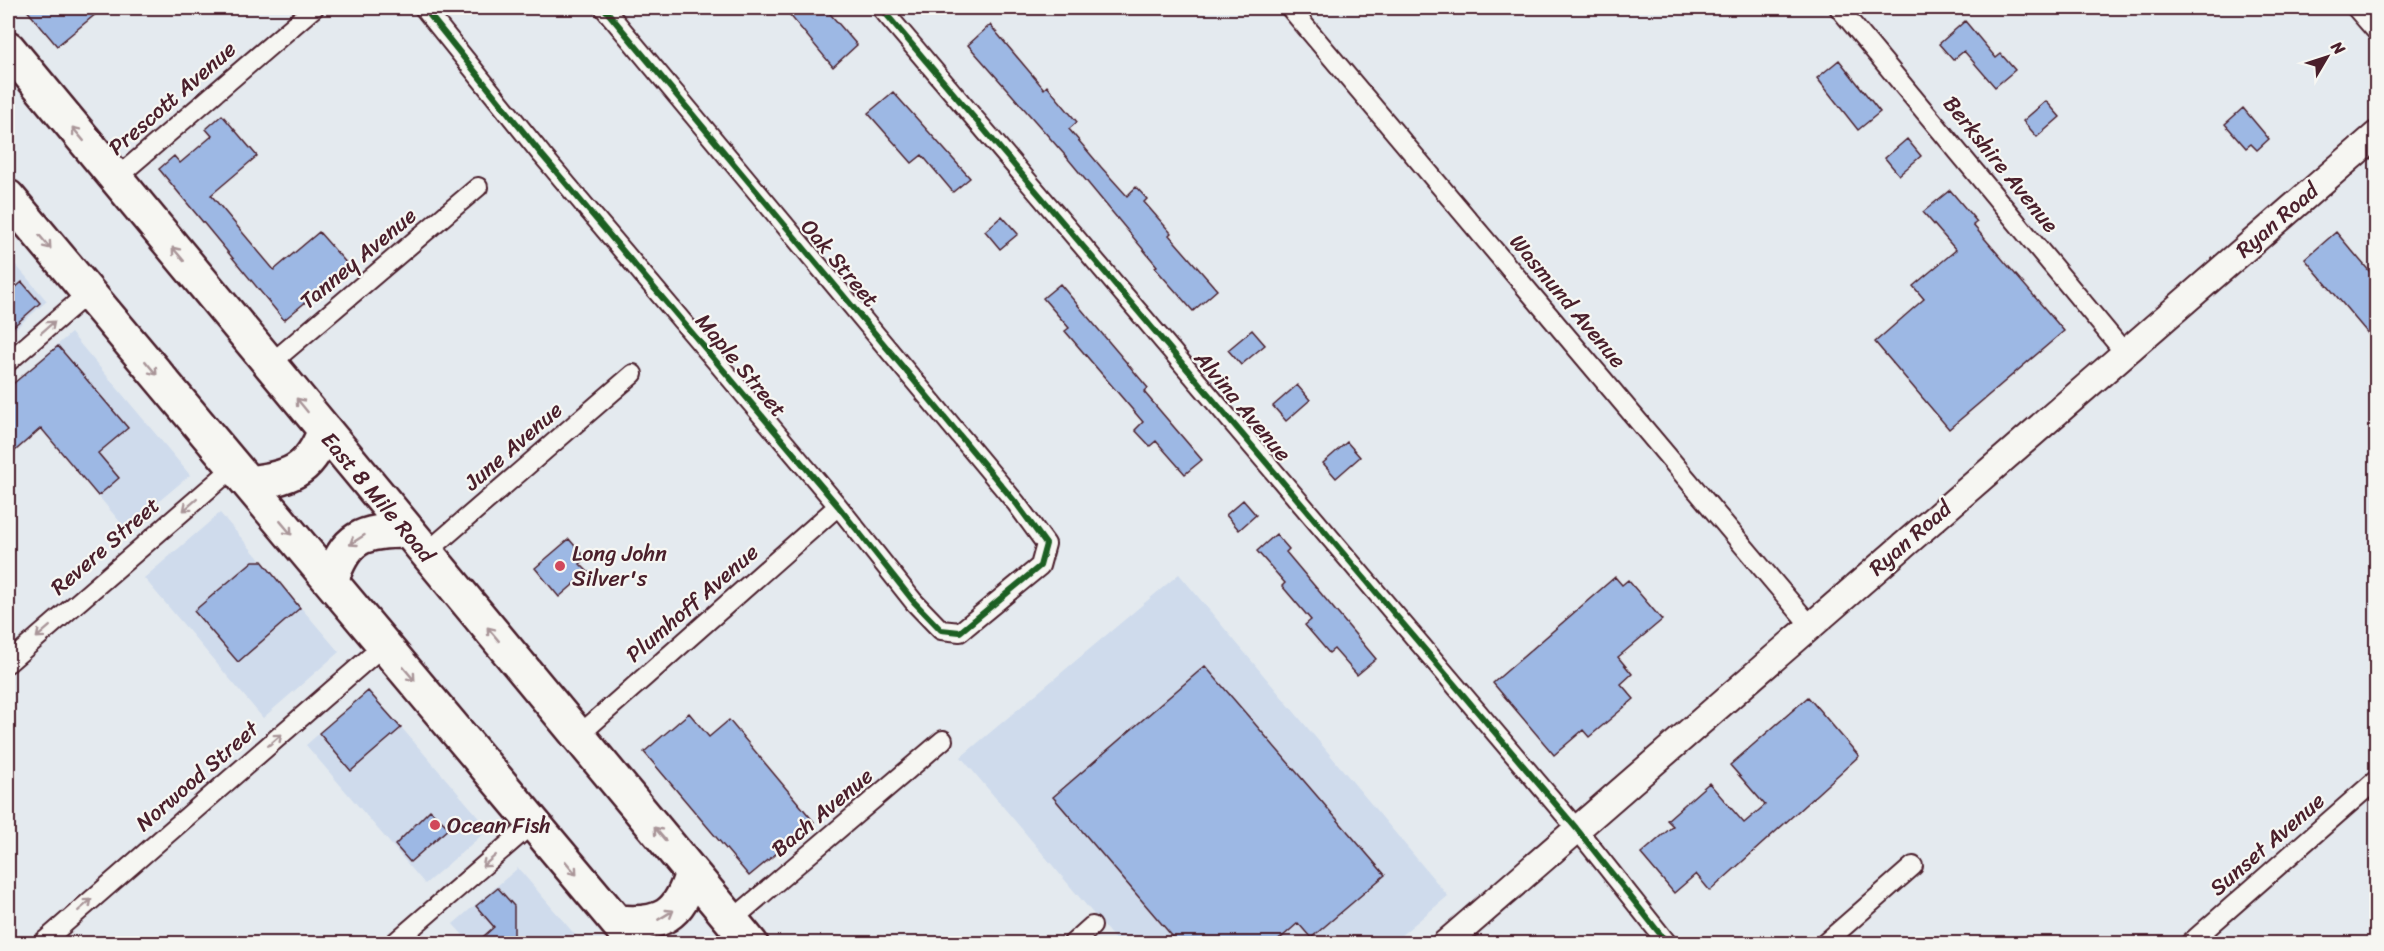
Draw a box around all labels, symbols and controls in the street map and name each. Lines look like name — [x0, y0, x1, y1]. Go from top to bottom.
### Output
north arrow — [2297, 27, 2357, 87]
street label: Prescott Avenue — [99, 31, 245, 165]
text: N — [2323, 34, 2354, 62]
street label: Berkshire Avenue — [1933, 86, 2069, 242]
one-way arrow — [72, 126, 85, 142]
street label: Ryan Road — [2226, 171, 2329, 268]
street label: Tanney Avenue — [290, 197, 426, 319]
street label: Oak Street — [791, 210, 889, 317]
street label: Wasmund Avenue — [1500, 225, 1636, 377]
one-way arrow — [38, 234, 52, 249]
one-way arrow — [171, 246, 184, 262]
street label: Maple Street — [685, 304, 797, 427]
one-way arrow — [40, 321, 56, 334]
street label: Alvina Avenue — [1184, 341, 1302, 471]
one-way arrow — [144, 360, 158, 375]
street label: June Avenue — [454, 391, 572, 501]
one-way arrow — [295, 397, 308, 413]
street label: East 8 Mile Road — [311, 422, 446, 573]
street label: Revere Street — [41, 487, 169, 605]
street label: Ryan Road — [1859, 489, 1962, 586]
one-way arrow — [183, 498, 198, 512]
one-way arrow — [279, 520, 293, 535]
one-way arrow — [349, 533, 366, 546]
place label: Long John Silver's — [572, 534, 667, 598]
street label: Plumhoff Avenue — [616, 534, 768, 672]
marker: Long John Silver's — [553, 559, 567, 573]
one-way arrow — [36, 625, 51, 639]
one-way arrow — [486, 626, 499, 642]
one-way arrow — [402, 666, 415, 682]
street label: Norwood Street — [126, 710, 269, 841]
one-way arrow — [266, 734, 282, 748]
street label: Bach Avenue — [762, 757, 882, 867]
street label: Sunset Avenue — [2200, 782, 2334, 906]
place label: Ocean Fish — [447, 806, 551, 845]
marker: Ocean Fish — [428, 818, 442, 832]
one-way arrow — [653, 827, 667, 842]
one-way arrow — [482, 854, 497, 868]
one-way arrow — [564, 860, 577, 876]
one-way arrow — [78, 898, 93, 912]
one-way arrow — [657, 908, 674, 920]

